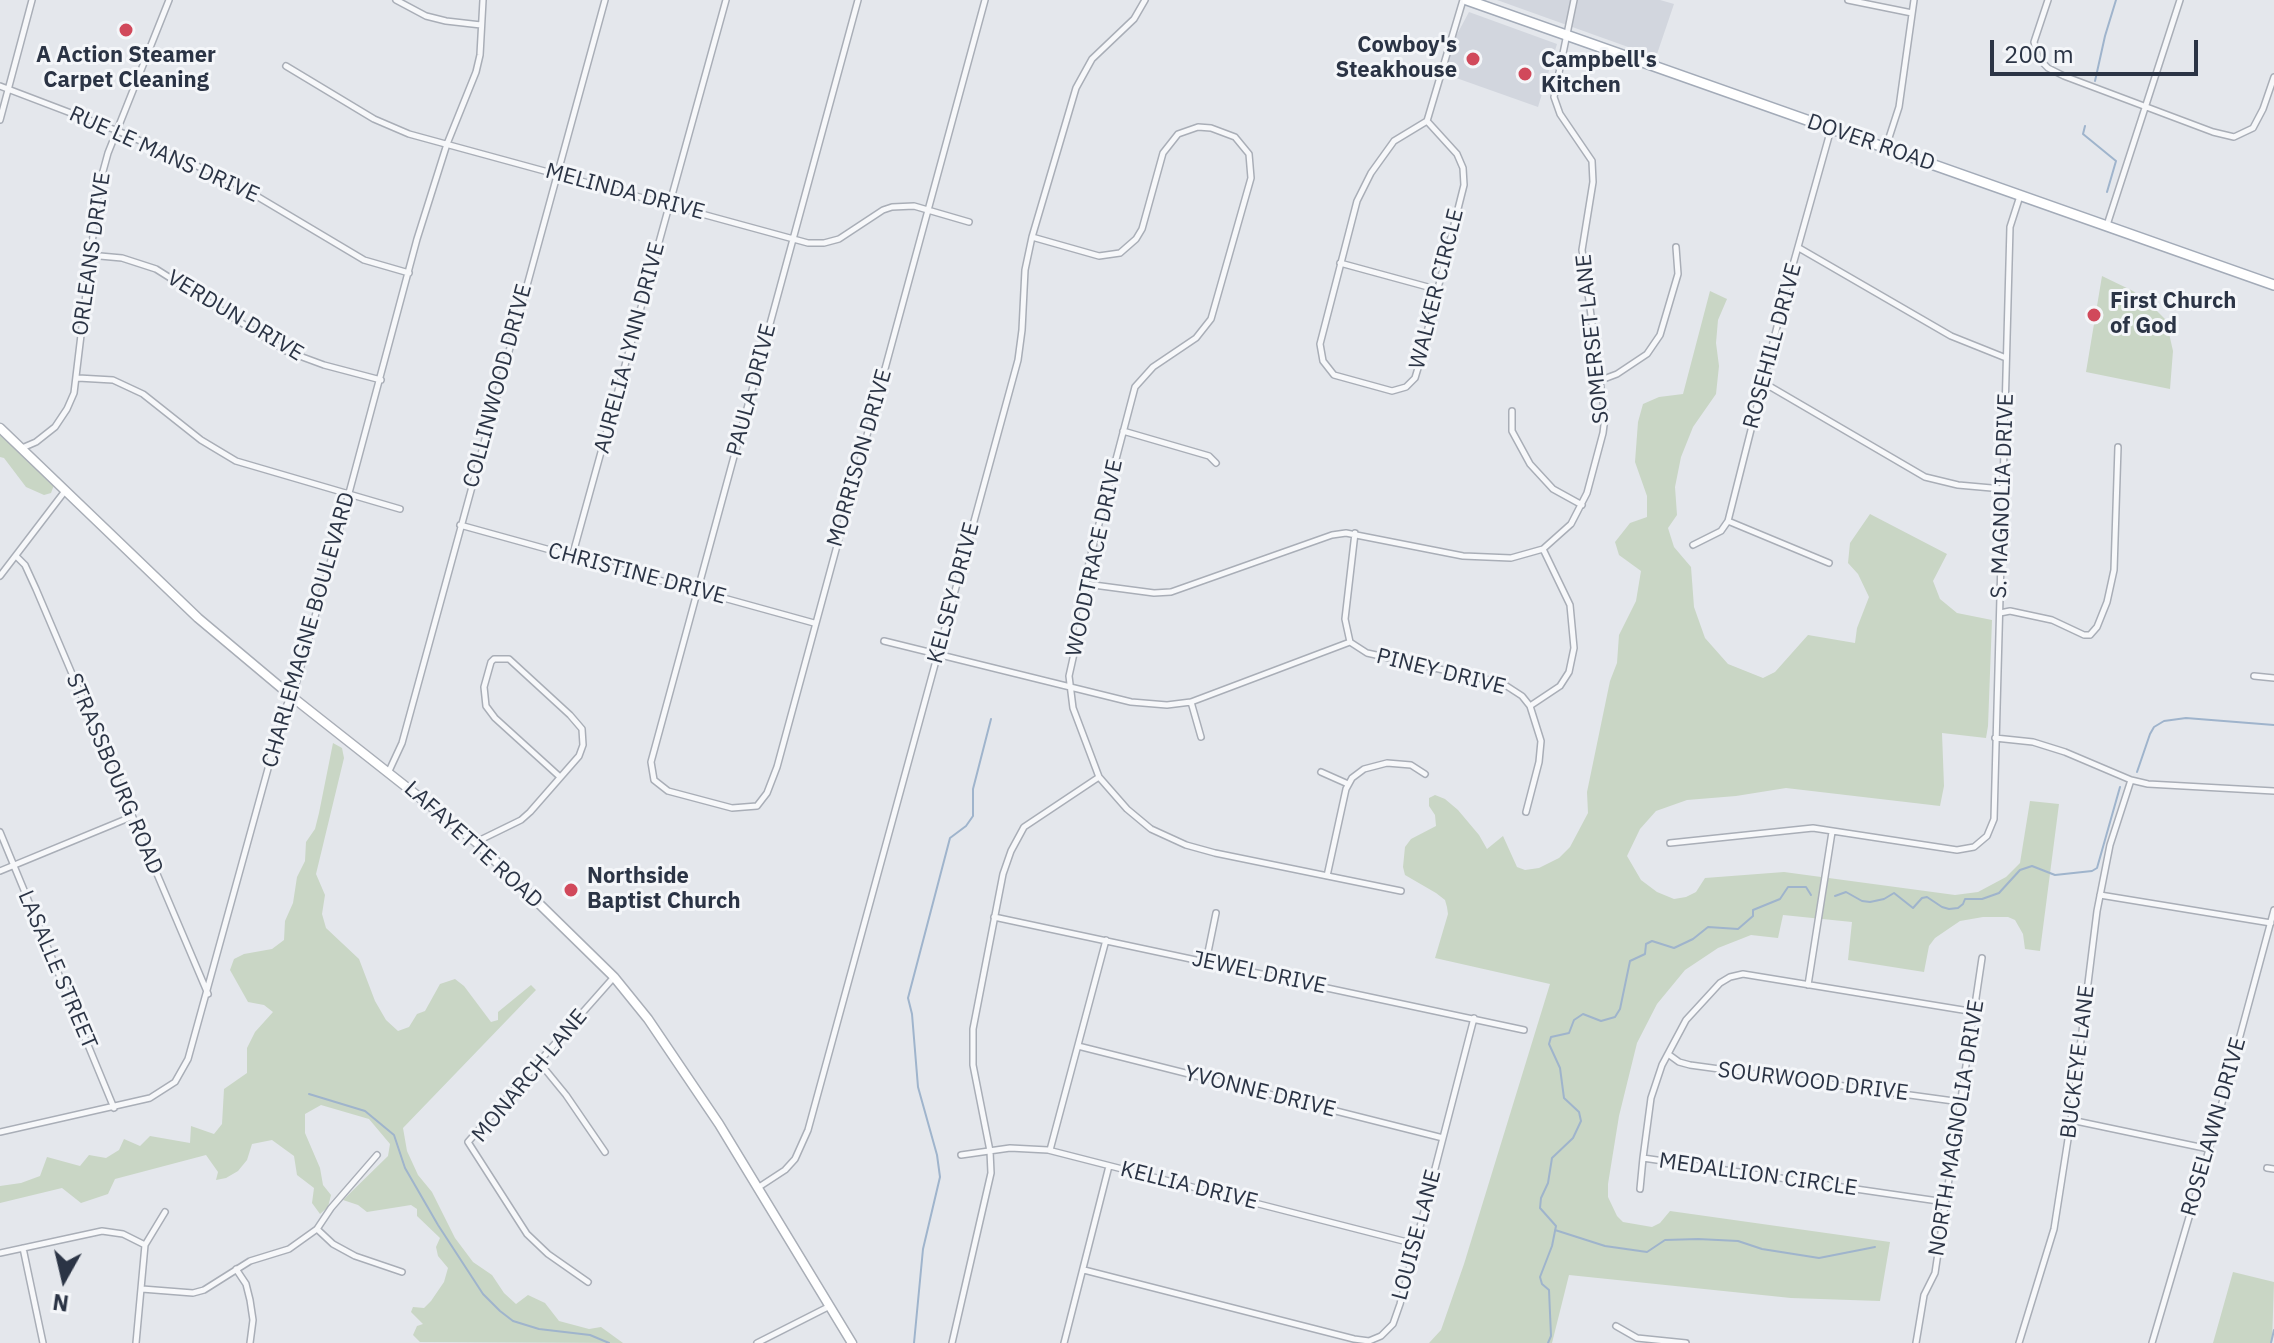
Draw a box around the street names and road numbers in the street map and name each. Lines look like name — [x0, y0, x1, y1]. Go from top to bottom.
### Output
street label: RUE LE MANS DRIVE — [65, 101, 263, 209]
street label: DOVER ROAD — [1804, 109, 1938, 177]
street label: MELINDA DRIVE — [543, 158, 707, 226]
street label: ORLEANS DRIVE — [67, 170, 117, 338]
street label: WALKER CIRCLE — [1404, 206, 1470, 372]
street label: AURELIA LYNN DRIVE — [589, 240, 671, 456]
street label: SOMERSET LANE — [1571, 253, 1615, 425]
street label: ROSEHILL DRIVE — [1738, 260, 1808, 432]
street label: VERDUN DRIVE — [162, 265, 308, 367]
street label: COLLINWOOD DRIVE — [458, 281, 538, 491]
street label: PAULA DRIVE — [722, 321, 782, 459]
street label: MORRISON DRIVE — [822, 366, 898, 550]
street label: S. MAGNOLIA DRIVE — [1986, 393, 2020, 599]
street label: WOODTRACE DRIVE — [1061, 457, 1129, 659]
street label: CHARLEMAGNE BOULEVARD — [257, 489, 361, 771]
street label: KELSEY DRIVE — [922, 520, 986, 666]
street label: CHRISTINE DRIVE — [545, 538, 729, 610]
street label: PINEY DRIVE — [1374, 643, 1508, 701]
street label: STRASSBOURG ROAD — [60, 670, 168, 878]
street label: LAFAYETTE ROAD — [398, 776, 548, 914]
street label: LASALLE STREET — [12, 887, 102, 1053]
street label: JEWEL DRIVE — [1189, 946, 1329, 1000]
street label: BUCKEYE LANE — [2055, 984, 2101, 1140]
street label: NORTH MAGNOLIA DRIVE — [1924, 998, 1990, 1258]
street label: MONARCH LANE — [467, 1004, 593, 1148]
street label: ROSELAWN DRIVE — [2176, 1035, 2252, 1219]
street label: SOURWOOD DRIVE — [1716, 1057, 1910, 1107]
street label: YVONNE DRIVE — [1182, 1060, 1338, 1124]
street label: MEDALLION CIRCLE — [1657, 1148, 1859, 1202]
street label: KELLIA DRIVE — [1118, 1156, 1260, 1216]
street label: LOUISE LANE — [1387, 1167, 1447, 1303]

